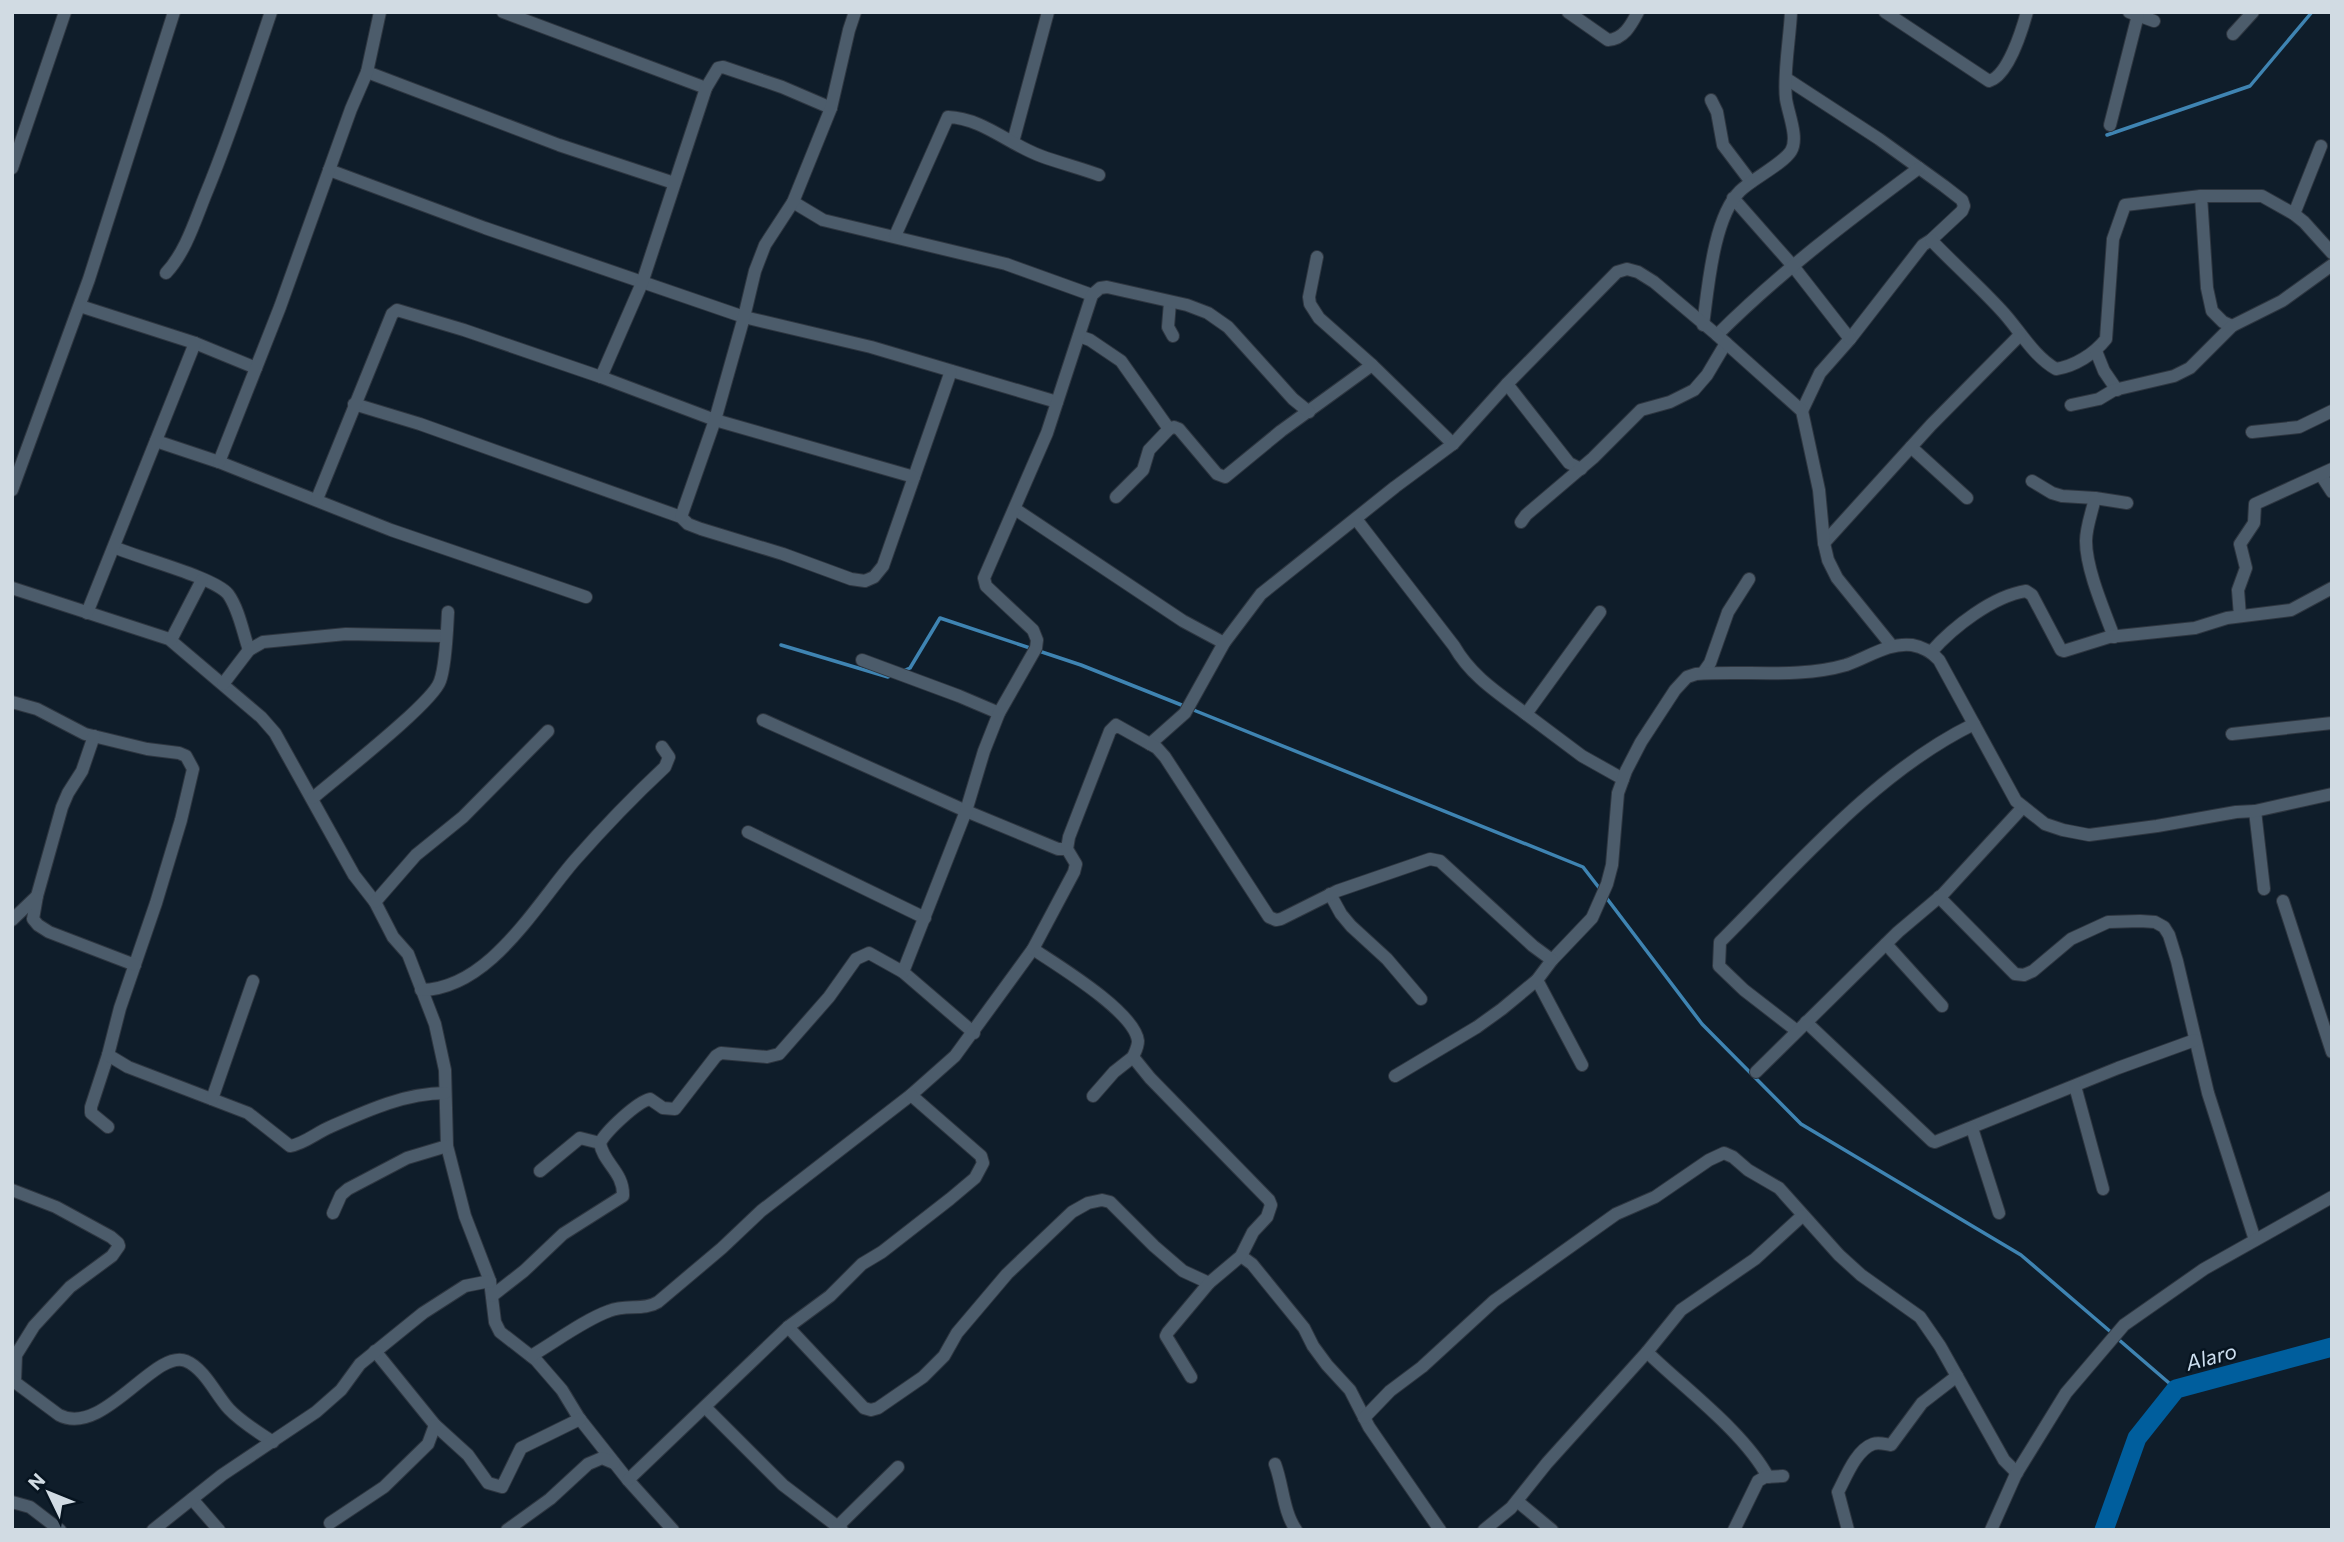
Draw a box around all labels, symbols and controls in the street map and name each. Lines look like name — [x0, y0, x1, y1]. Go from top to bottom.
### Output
water label: Alaro — [2182, 1337, 2239, 1375]
north arrow — [14, 1458, 84, 1528]
text: N — [23, 1468, 49, 1494]

